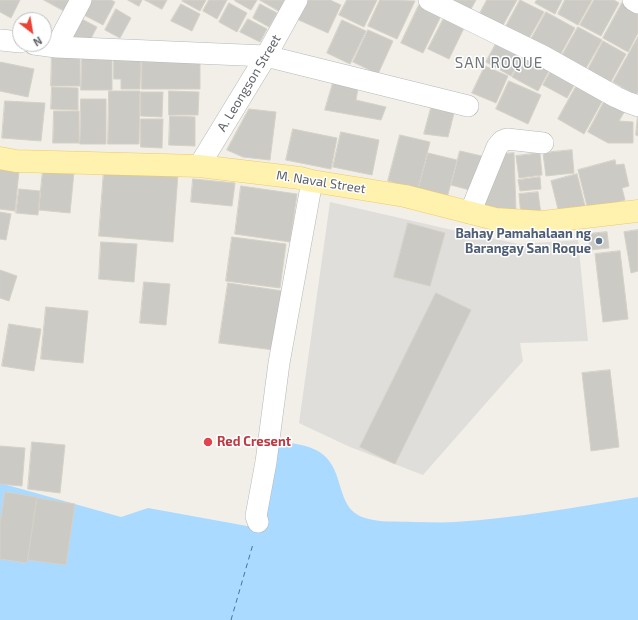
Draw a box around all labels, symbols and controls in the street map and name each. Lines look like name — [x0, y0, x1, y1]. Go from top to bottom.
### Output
north arrow — [12, 12, 52, 52]
street label: A. Leongson Street — [214, 32, 284, 134]
text: N — [31, 34, 45, 49]
district label: SAN ROQUE — [455, 54, 543, 72]
street label: M. Naval Street — [275, 167, 367, 197]
place label: Bahay Pamahalaan ng Barangay San Roque — [455, 226, 591, 257]
marker: Bahay Pamahalaan ng Barangay San Roque — [594, 236, 604, 246]
place label: Red Cresent — [217, 434, 291, 450]
marker: Red Cresent — [202, 436, 214, 448]

